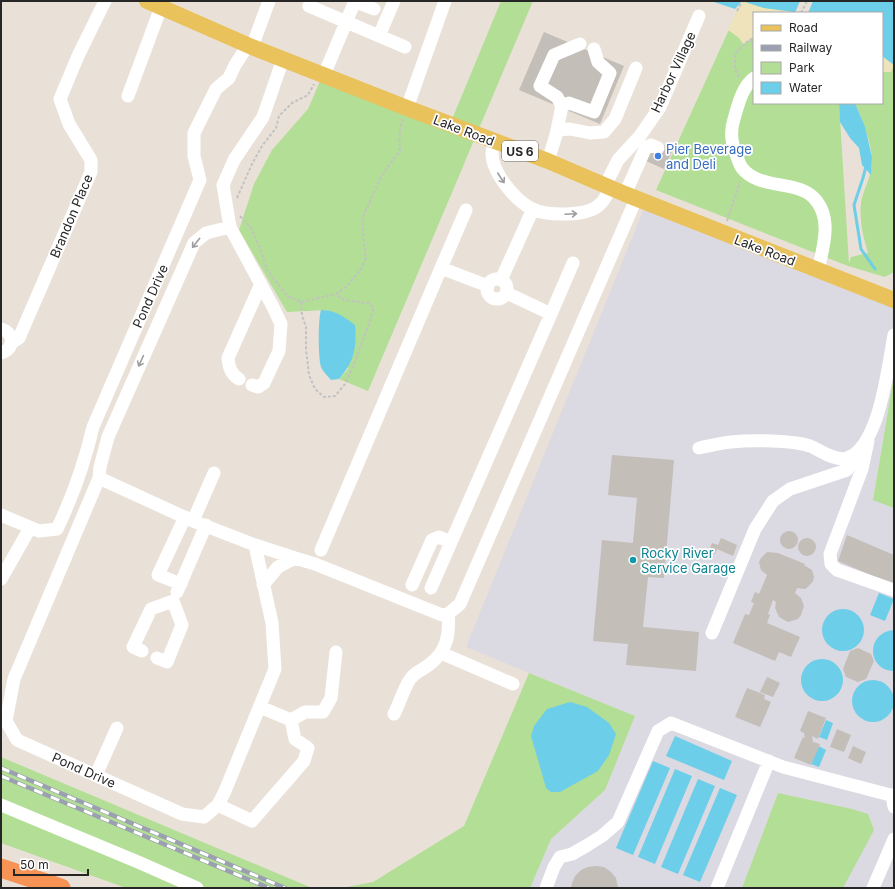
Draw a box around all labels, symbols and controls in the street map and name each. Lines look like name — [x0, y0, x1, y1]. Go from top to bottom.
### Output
legend — [753, 12, 883, 104]
text: Road — [789, 20, 818, 35]
street label: Harbor Village — [647, 29, 699, 115]
text: Railway — [789, 40, 833, 55]
text: Park — [789, 60, 815, 75]
text: Water — [789, 80, 823, 95]
street label: Lake Road — [431, 111, 497, 149]
road number: US 6 — [502, 141, 538, 161]
place label: Pier Beverage and Deli — [666, 141, 752, 172]
marker: Pier Beverage and Deli — [653, 151, 663, 161]
street label: Brandon Place — [46, 172, 96, 260]
one-way arrow — [497, 172, 505, 183]
one-way arrow — [564, 210, 577, 218]
street label: Lake Road — [732, 231, 798, 269]
one-way arrow — [192, 238, 200, 249]
street label: Pond Drive — [129, 262, 171, 330]
one-way arrow — [137, 355, 144, 367]
place label: Rocky River Service Garage — [641, 545, 736, 576]
marker: Rocky River Service Garage — [628, 555, 638, 565]
street label: Pond Drive — [50, 749, 118, 791]
scale bar — [14, 851, 88, 877]
text: 50 m — [20, 857, 49, 872]

